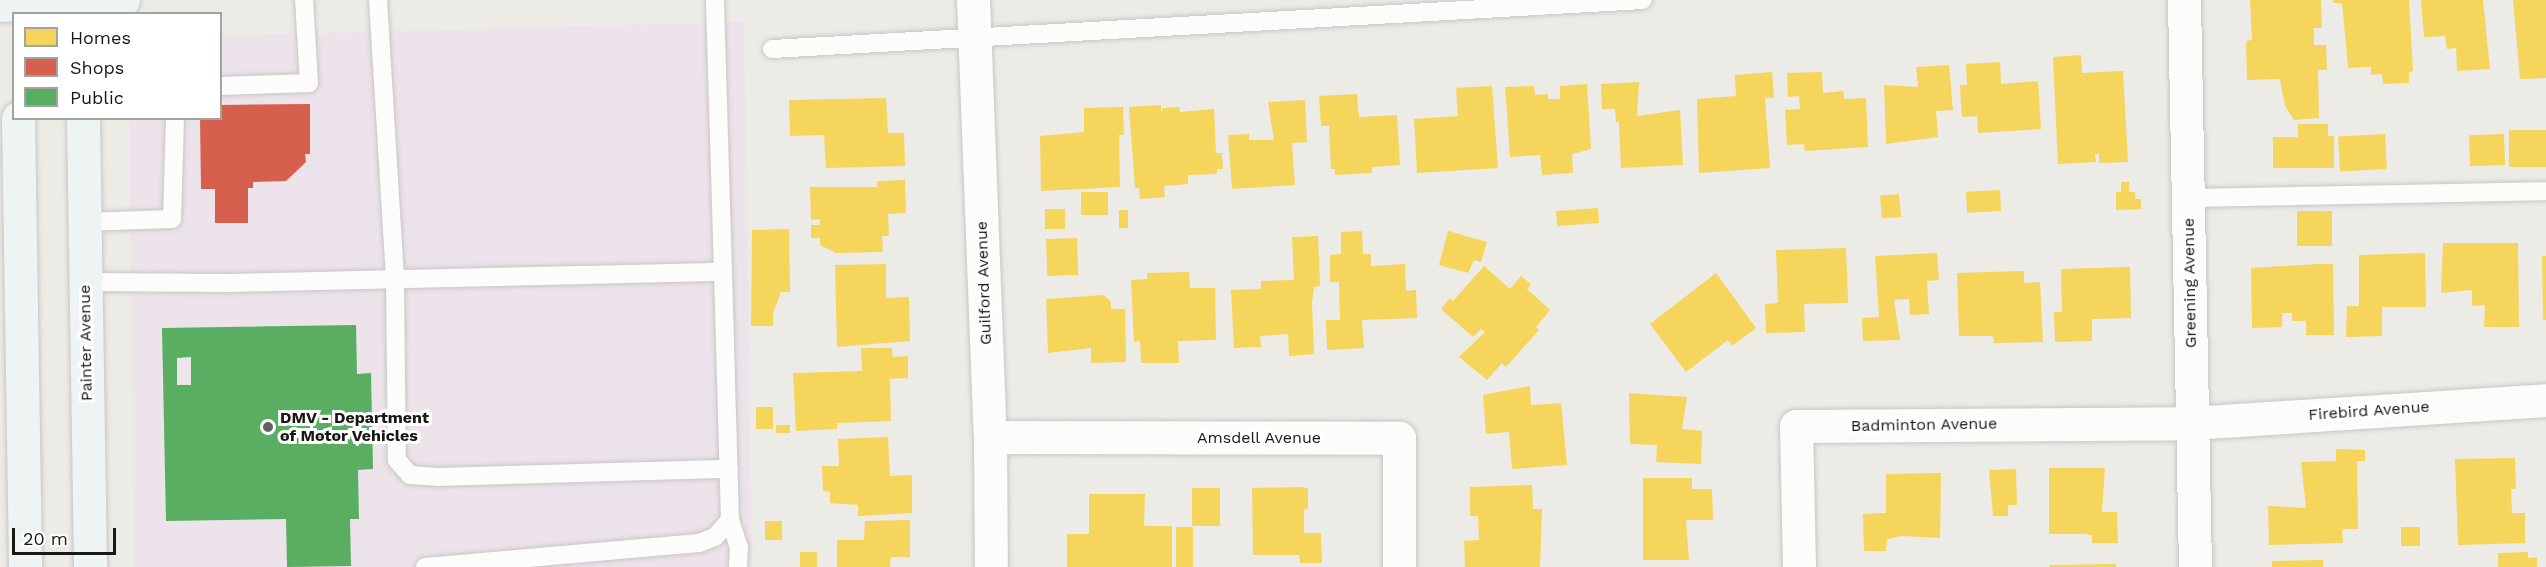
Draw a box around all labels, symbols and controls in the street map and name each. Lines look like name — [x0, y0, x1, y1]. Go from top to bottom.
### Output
legend — [12, 12, 222, 120]
text: Homes — [70, 27, 131, 48]
text: Shops — [70, 57, 124, 78]
text: Public — [70, 87, 124, 108]
street label: Greening Avenue — [2179, 217, 2201, 349]
street label: Guilford Avenue — [972, 220, 996, 346]
street label: Painter Avenue — [75, 284, 97, 402]
street label: Firebird Avenue — [2307, 397, 2431, 425]
place label: DMV - Department of Motor Vehicles — [280, 408, 429, 446]
street label: Badminton Avenue — [1850, 414, 1998, 436]
marker: DMV - Department of Motor Vehicles — [261, 420, 275, 434]
street label: Amsdell Avenue — [1196, 428, 1322, 448]
scale bar — [15, 516, 118, 554]
text: 20 m — [23, 528, 68, 549]

